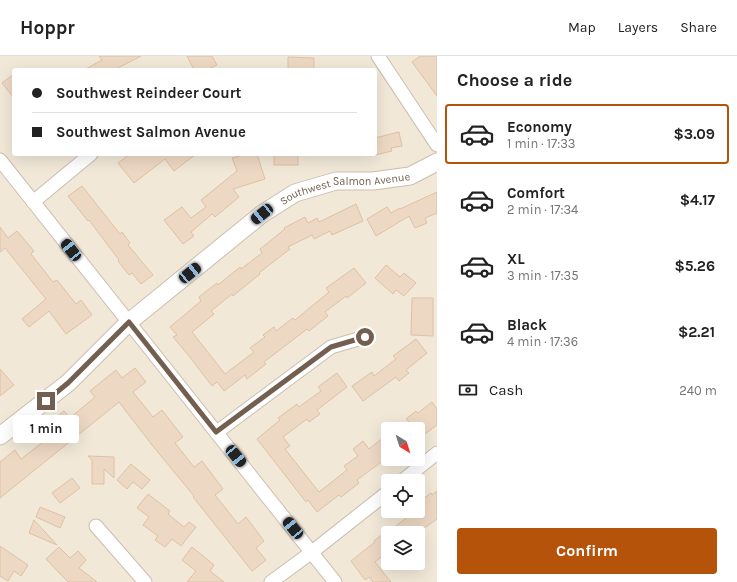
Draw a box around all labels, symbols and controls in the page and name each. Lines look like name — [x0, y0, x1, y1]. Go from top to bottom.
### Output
text: Hoppr — [20, 17, 75, 39]
text: Map — [568, 19, 596, 36]
text: Layers — [618, 19, 658, 36]
text: Share — [680, 19, 717, 36]
text: Choose a ride — [457, 69, 572, 91]
text: Southwest Reindeer Court — [56, 84, 242, 102]
icon: car — [459, 116, 495, 152]
text: Economy — [507, 118, 572, 136]
text: Southwest Salmon Avenue — [56, 123, 246, 141]
text: $3.09 — [673, 125, 715, 143]
text: 1 min · 17:33 — [507, 136, 576, 151]
street label: Southwest Salmon Avenue — [277, 170, 411, 208]
icon: car — [459, 182, 495, 218]
text: Comfort — [507, 184, 565, 202]
text: $4.17 — [680, 191, 715, 209]
car — [249, 202, 275, 226]
text: 2 min · 17:34 — [507, 202, 578, 217]
car — [59, 237, 83, 263]
icon: car — [459, 248, 495, 284]
text: XL — [507, 250, 525, 268]
text: $5.26 — [675, 257, 715, 275]
car — [177, 261, 203, 285]
text: 3 min · 17:35 — [507, 268, 579, 283]
icon: car — [459, 314, 495, 350]
text: Black — [507, 316, 547, 334]
text: $2.21 — [678, 323, 715, 341]
route start — [356, 328, 374, 346]
text: 4 min · 17:36 — [507, 334, 578, 349]
icon: cash — [457, 379, 479, 401]
text: Cash — [489, 381, 523, 399]
text: 240 m — [679, 383, 717, 398]
route end — [37, 392, 55, 410]
callout: 1 min — [13, 415, 79, 443]
text: 1 min — [30, 421, 62, 436]
north arrow — [381, 422, 425, 466]
map controls — [381, 422, 425, 570]
car — [224, 443, 248, 469]
button: locate — [381, 474, 425, 518]
car — [281, 515, 305, 541]
button: layers — [381, 526, 425, 570]
button: Confirm — [457, 528, 717, 574]

